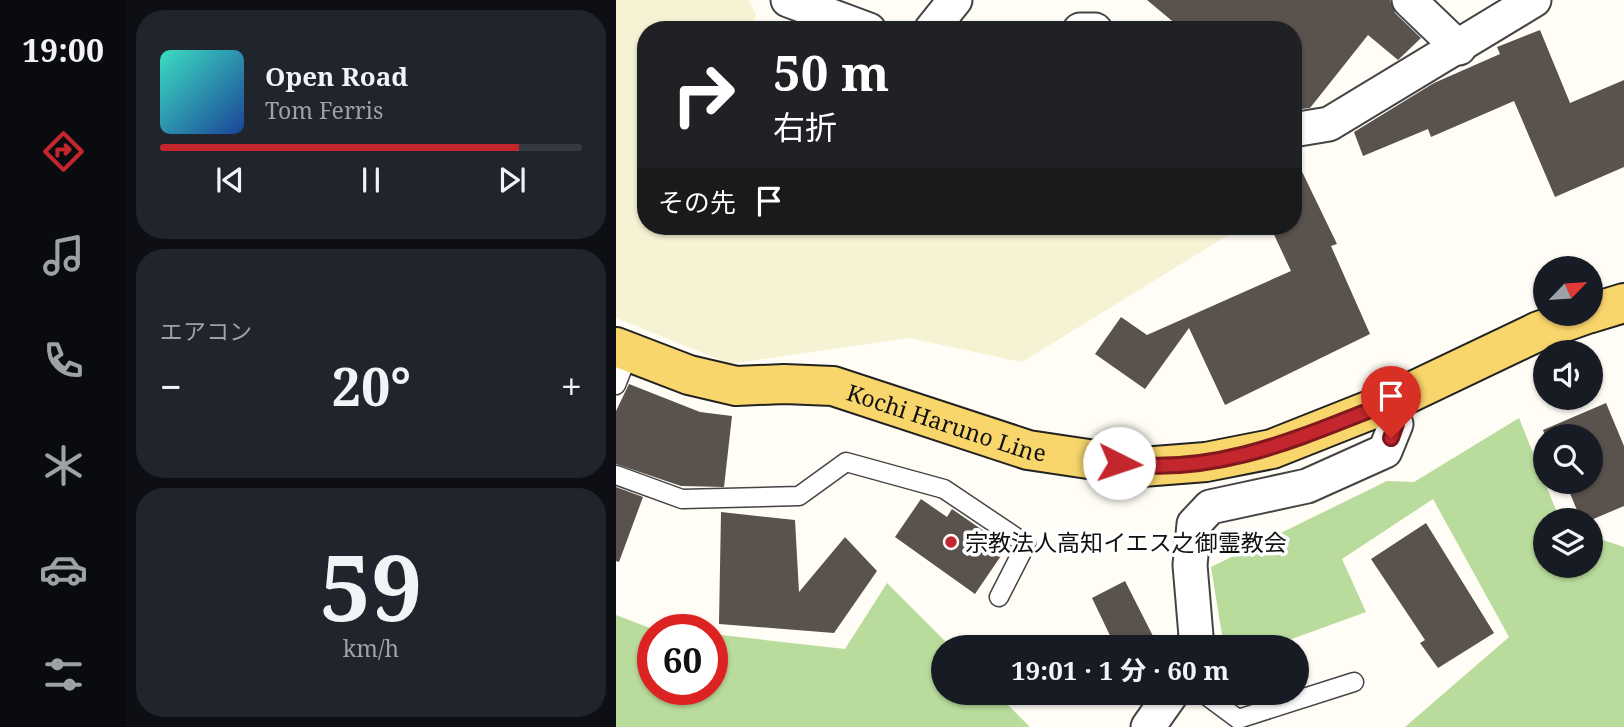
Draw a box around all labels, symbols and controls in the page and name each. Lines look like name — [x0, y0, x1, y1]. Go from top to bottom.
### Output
text: 19:00 — [22, 28, 104, 71]
text: 50 m — [773, 39, 889, 105]
icon: right — [658, 49, 749, 140]
text: Open Road — [265, 58, 408, 94]
text: Tom Ferris — [265, 94, 383, 126]
text: 右折 — [773, 105, 837, 148]
icon: directions — [39, 127, 88, 176]
icon: previous — [211, 161, 249, 199]
icon: pause — [352, 161, 390, 199]
icon: next — [493, 161, 531, 199]
icon: arrive — [750, 182, 788, 220]
text: その先 — [658, 184, 736, 220]
icon: music — [39, 231, 88, 280]
north arrow — [1533, 256, 1603, 326]
map controls — [1533, 256, 1603, 578]
text: エアコン — [160, 315, 252, 347]
icon: phone — [39, 336, 88, 385]
button: sound — [1533, 340, 1603, 410]
text: 20° — [332, 350, 411, 421]
text: − — [160, 360, 182, 412]
text: + — [561, 360, 582, 412]
pin — [1361, 366, 1421, 438]
street label: Kochi Haruno Line — [843, 376, 1048, 469]
icon: arrive — [1372, 377, 1410, 415]
button: search — [1533, 424, 1603, 494]
position arrow — [1082, 426, 1156, 500]
icon: climate — [39, 441, 88, 490]
button: layers — [1533, 508, 1603, 578]
text: 59 — [320, 524, 422, 648]
place label: 宗教法人高知イエス之御霊教会 — [965, 526, 1287, 558]
marker: 宗教法人高知イエス之御霊教会 — [943, 534, 959, 550]
icon: car — [39, 545, 88, 594]
speed limit sign: 60 — [637, 614, 728, 705]
text: km/h — [343, 632, 399, 664]
icon: filters — [39, 650, 88, 699]
text: 19:01 · 1 分 · 60 m — [1011, 652, 1229, 688]

